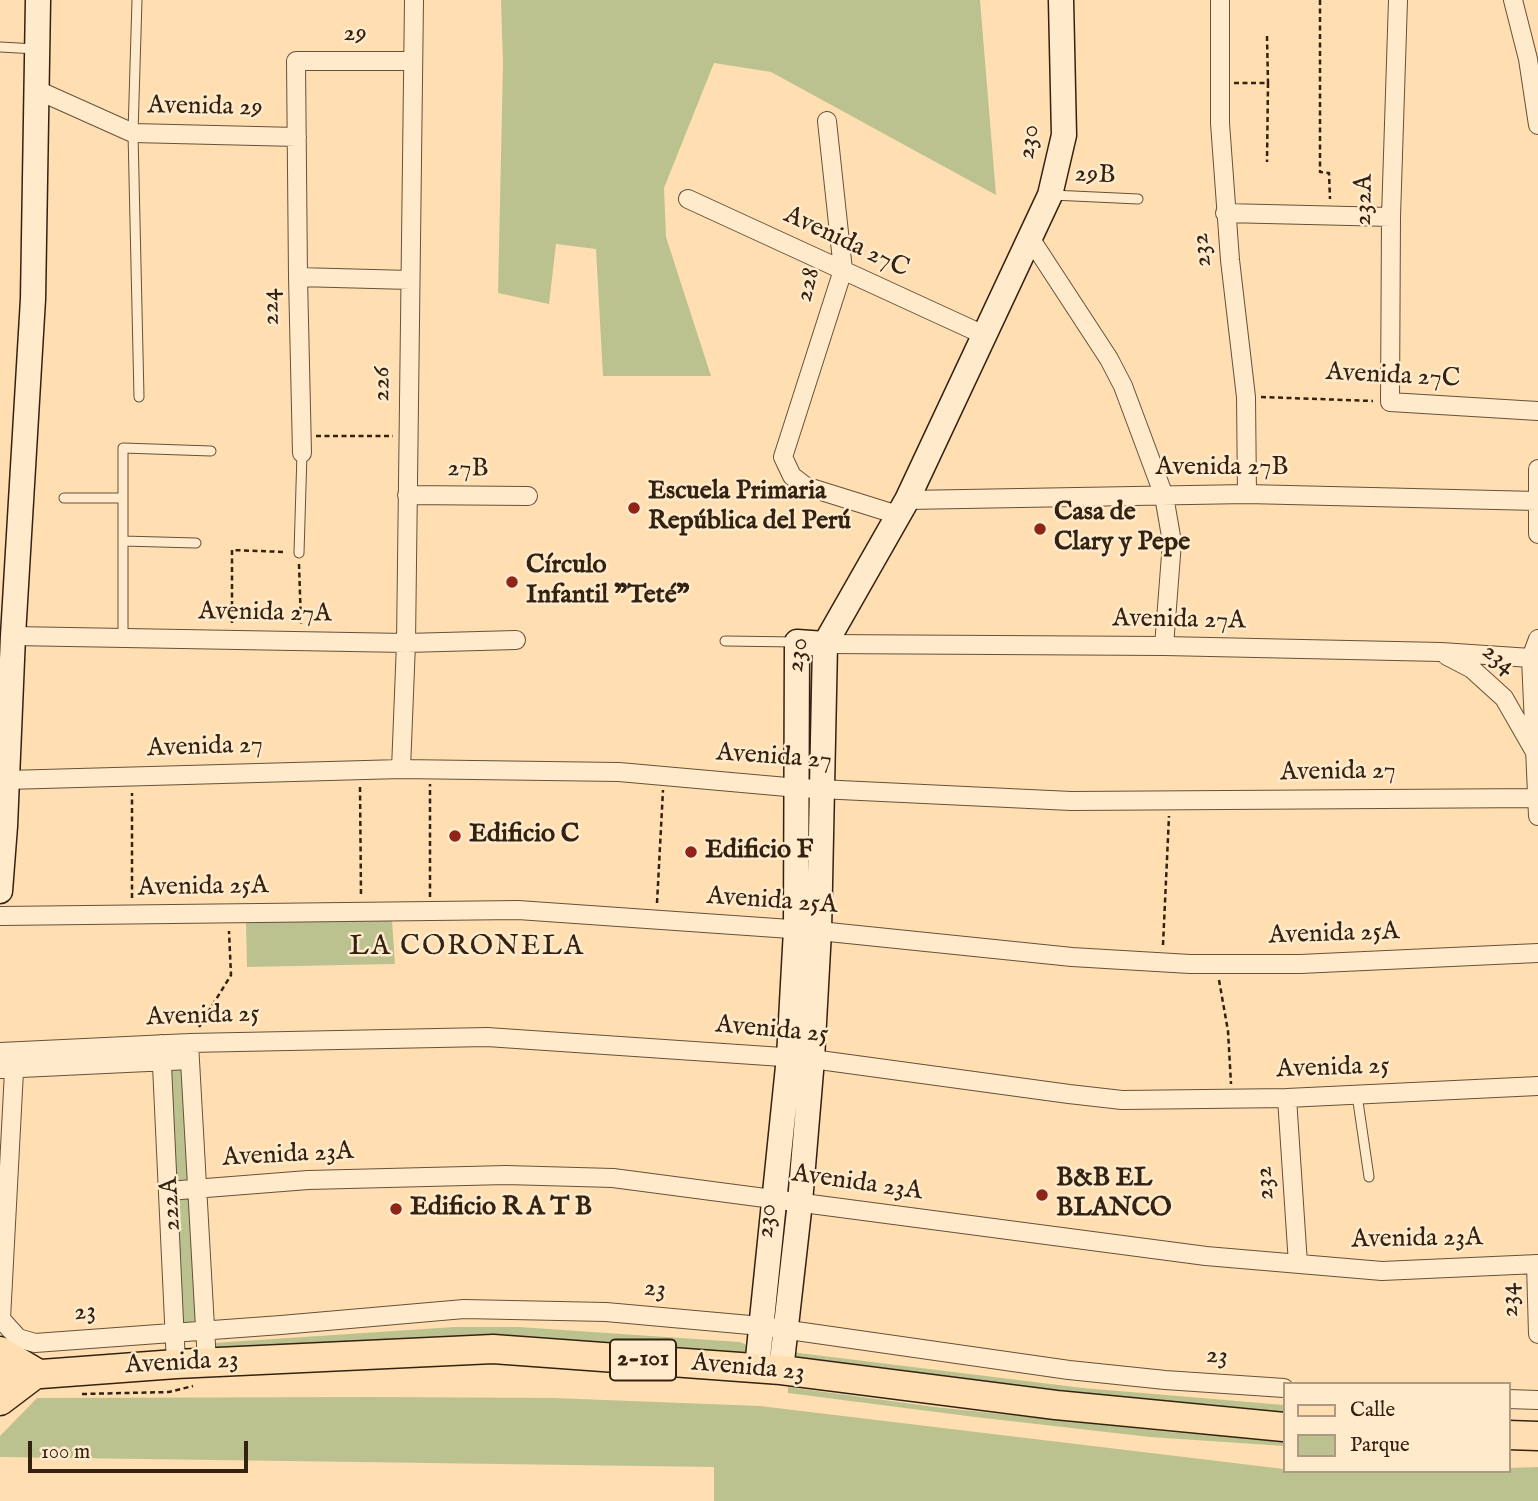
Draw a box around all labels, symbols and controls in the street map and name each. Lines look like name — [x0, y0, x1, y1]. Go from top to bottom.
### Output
street label: 29 — [343, 19, 367, 51]
street label: Avenida 29 — [147, 91, 263, 125]
street label: 230 — [1012, 122, 1048, 162]
street label: 29B — [1074, 159, 1116, 193]
street label: 232A — [1349, 174, 1381, 226]
street label: Avenida 27C — [778, 200, 914, 286]
street label: 232 — [1186, 231, 1220, 269]
street label: 228 — [789, 264, 829, 306]
street label: 224 — [256, 288, 288, 326]
street label: Avenida 27C — [1325, 358, 1461, 396]
street label: 226 — [367, 366, 399, 402]
street label: Avenida 27B — [1155, 453, 1289, 485]
street label: 27B — [447, 454, 489, 486]
place label: Escuela Primaria República del Perú — [648, 477, 851, 538]
place label: Casa de Clary y Pepe — [1054, 498, 1190, 560]
marker: Escuela Primaria República del Perú — [626, 500, 642, 516]
marker: Casa de Clary y Pepe — [1032, 521, 1048, 537]
place label: Círculo Infantil "Teté" — [526, 551, 690, 612]
marker: Círculo Infantil "Teté" — [504, 574, 520, 590]
street label: Avenida 27A — [198, 597, 332, 631]
street label: Avenida 27A — [1112, 604, 1246, 638]
street label: 230 — [781, 635, 817, 675]
street label: 234 — [1475, 637, 1521, 683]
street label: Avenida 27 — [147, 730, 263, 766]
street label: Avenida 27 — [715, 738, 833, 778]
street label: Avenida 27 — [1280, 756, 1396, 790]
place label: Edificio C — [469, 820, 579, 852]
marker: Edificio C — [447, 828, 463, 844]
place label: Edificio F — [705, 836, 813, 868]
marker: Edificio F — [683, 844, 699, 860]
street label: Avenida 25A — [137, 871, 269, 905]
street label: Avenida 25A — [706, 882, 838, 922]
street label: Avenida 25A — [1268, 917, 1400, 953]
district label: LA CORONELA — [350, 931, 584, 965]
street label: Avenida 25 — [146, 999, 260, 1035]
street label: Avenida 25 — [714, 1011, 830, 1051]
street label: Avenida 25 — [1276, 1051, 1390, 1087]
street label: Avenida 23A — [222, 1137, 354, 1175]
street label: Avenida 23A — [790, 1159, 924, 1209]
place label: B&B EL BLANCO — [1056, 1164, 1172, 1226]
street label: 232 — [1249, 1165, 1283, 1201]
street label: 222A — [155, 1176, 189, 1232]
marker: B&B EL BLANCO — [1034, 1187, 1050, 1203]
place label: Edificio R A T B — [410, 1193, 592, 1225]
marker: Edificio R A T B — [388, 1201, 404, 1217]
street label: 230 — [751, 1202, 785, 1240]
street label: Avenida 23A — [1351, 1223, 1483, 1257]
street label: 23 — [643, 1274, 667, 1306]
street label: 234 — [1495, 1282, 1527, 1318]
street label: 23 — [73, 1297, 97, 1329]
road number: 2-101 — [610, 1340, 676, 1380]
street label: 23 — [1205, 1341, 1229, 1373]
street label: Avenida 23 — [124, 1345, 240, 1383]
street label: Avenida 23 — [690, 1349, 806, 1389]
legend — [1282, 1382, 1510, 1473]
text: Calle — [1350, 1397, 1395, 1424]
scale bar — [32, 1428, 252, 1472]
text: Parque — [1350, 1432, 1410, 1459]
text: 100 m — [41, 1439, 90, 1466]

